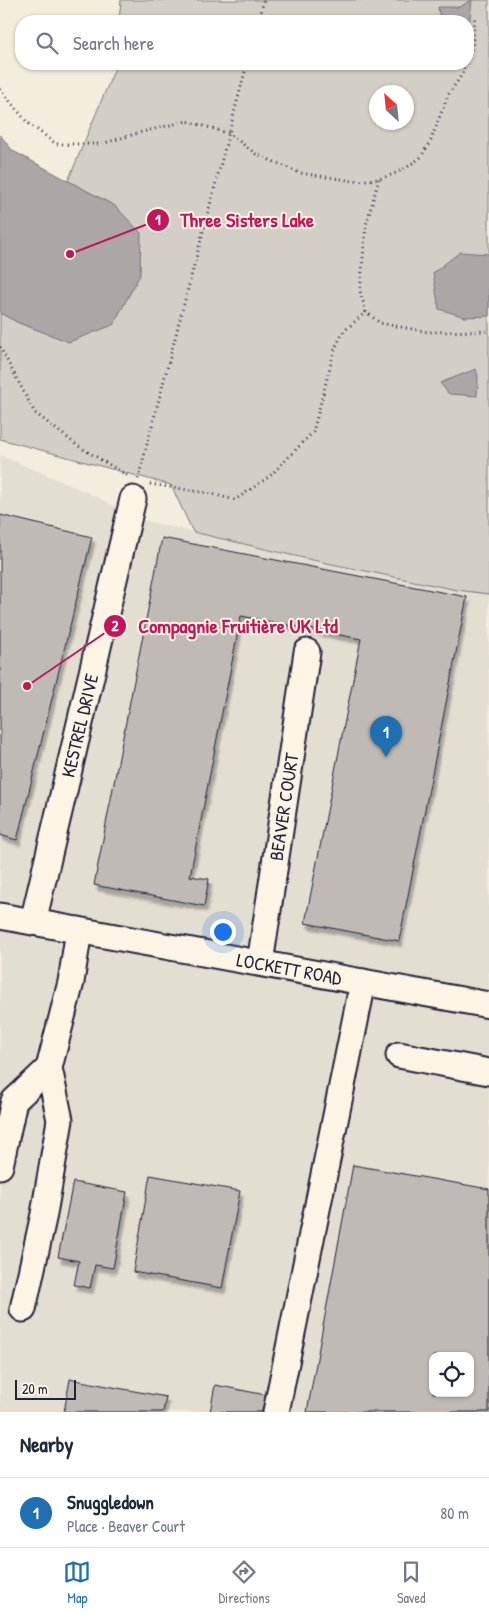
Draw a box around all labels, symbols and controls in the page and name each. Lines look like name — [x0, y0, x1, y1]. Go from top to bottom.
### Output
search box — [15, 15, 474, 70]
icon: search — [33, 29, 61, 57]
text: Search here — [73, 30, 154, 56]
north arrow — [369, 85, 414, 130]
callout: Three Sisters Lake — [145, 202, 324, 237]
text: Three Sisters Lake — [179, 206, 314, 233]
text: 1 — [155, 209, 161, 230]
callout: Compagnie Fruitière UK Ltd — [103, 609, 347, 644]
text: Compagnie Fruitière UK Ltd — [138, 612, 338, 640]
text: 2 — [111, 615, 119, 636]
street label: KESTREL DRIVE — [55, 670, 104, 780]
pin: 1 — [370, 716, 402, 757]
street label: BEAVER COURT — [263, 750, 305, 862]
your location — [210, 919, 236, 945]
street label: LOCKETT ROAD — [235, 946, 344, 991]
map controls — [429, 1352, 474, 1397]
button: locate — [429, 1352, 474, 1397]
scale bar — [15, 1377, 76, 1400]
text: 20 m — [22, 1379, 48, 1398]
text: Nearby — [20, 1430, 73, 1459]
text: Snuggledown — [67, 1489, 154, 1515]
text: 1 — [33, 1502, 39, 1524]
text: 80 m — [440, 1502, 469, 1524]
text: Place · Beaver Court — [67, 1515, 185, 1537]
tab: Map — [63, 1558, 91, 1607]
tab: Directions — [218, 1558, 270, 1607]
tab: Saved — [397, 1558, 426, 1607]

